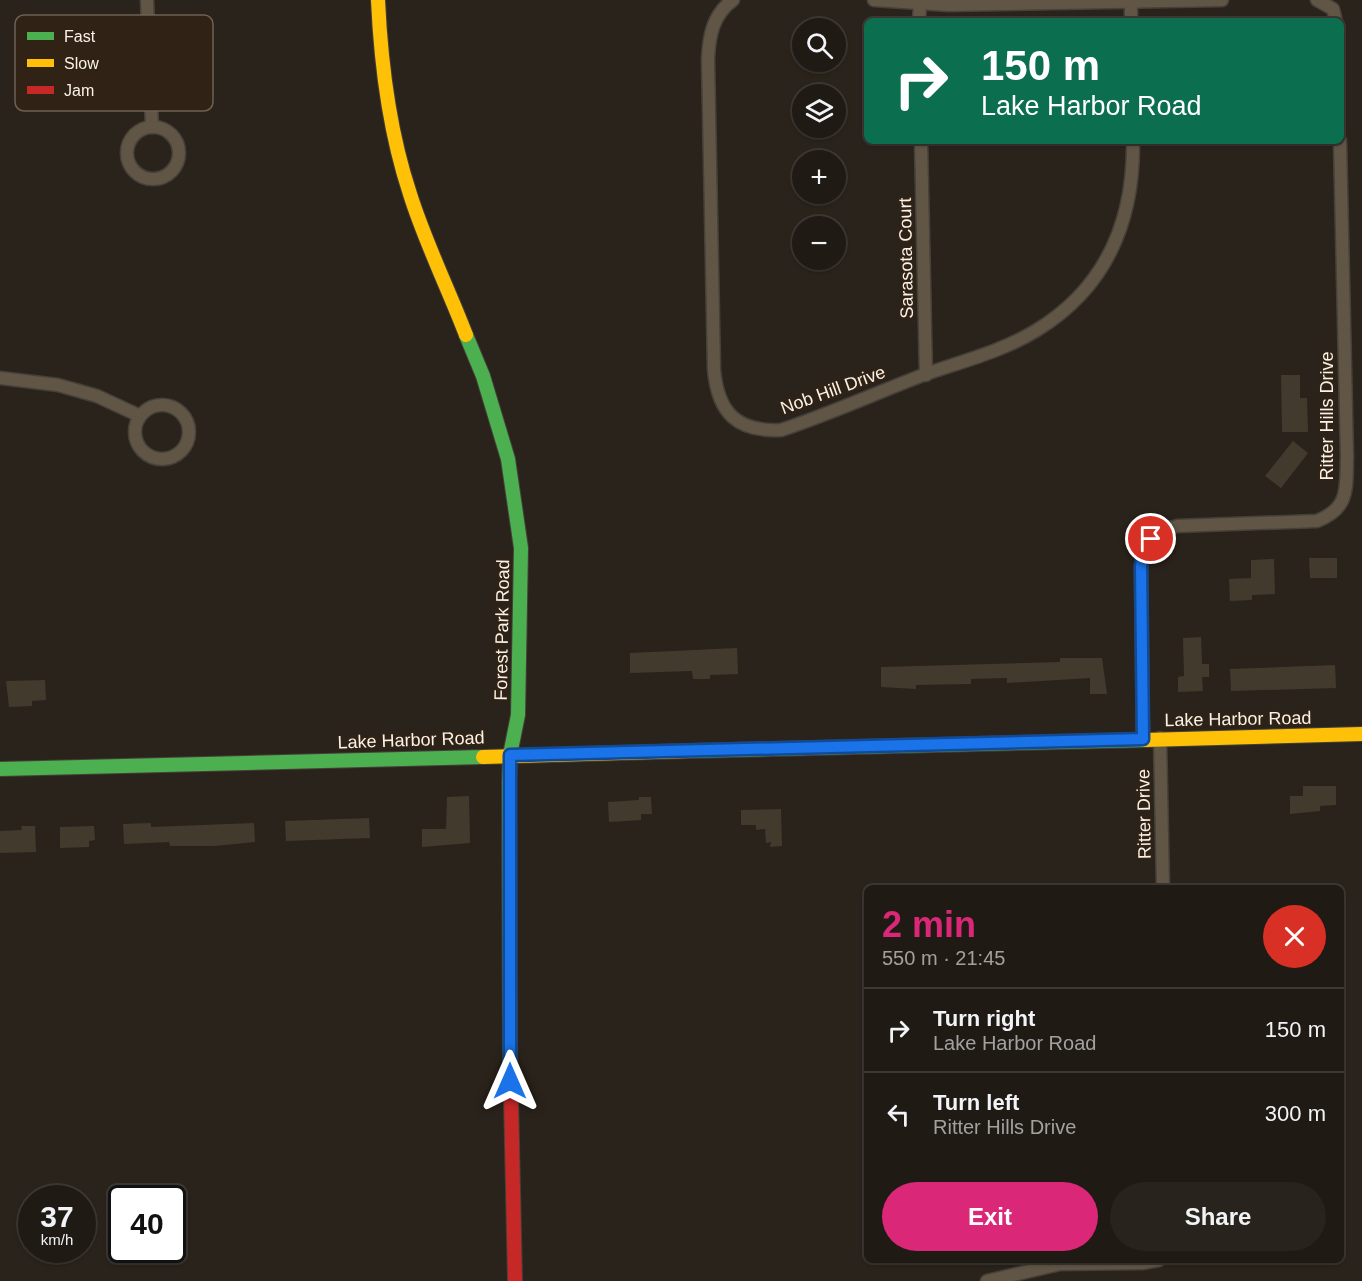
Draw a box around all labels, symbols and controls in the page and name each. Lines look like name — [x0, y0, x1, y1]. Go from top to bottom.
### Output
legend — [15, 15, 213, 111]
map controls — [792, 18, 846, 270]
button: search — [792, 18, 846, 72]
text: Fast — [64, 28, 96, 45]
icon: right — [882, 42, 960, 120]
text: 150 m — [981, 42, 1100, 89]
text: Slow — [64, 55, 99, 72]
text: Jam — [64, 82, 94, 99]
button: layers — [792, 84, 846, 138]
text: Lake Harbor Road — [981, 91, 1202, 121]
button: + — [792, 150, 846, 204]
street label: Sarasota Court — [895, 197, 917, 319]
button: − — [792, 216, 846, 270]
street label: Ritter Hills Drive — [1317, 351, 1337, 481]
street label: Nob Hill Drive — [778, 362, 888, 418]
pin — [1125, 513, 1176, 564]
icon: arrive — [1134, 522, 1167, 555]
street label: Forest Park Road — [491, 559, 513, 701]
street label: Lake Harbor Road — [1164, 708, 1312, 730]
street label: Lake Harbor Road — [337, 727, 485, 753]
street label: Ritter Drive — [1133, 769, 1155, 859]
text: 2 min — [882, 904, 976, 945]
button: close — [1263, 905, 1326, 968]
text: 550 m · 21:45 — [882, 947, 1005, 969]
text: Turn right — [933, 1006, 1035, 1031]
icon: right — [882, 1014, 915, 1047]
text: 150 m — [1265, 1017, 1326, 1042]
text: Lake Harbor Road — [933, 1032, 1096, 1054]
position arrow — [478, 1049, 542, 1113]
text: Turn left — [933, 1090, 1019, 1115]
icon: left — [882, 1098, 915, 1131]
text: 300 m — [1265, 1101, 1326, 1126]
text: Ritter Hills Drive — [933, 1116, 1076, 1138]
button: Exit — [882, 1182, 1098, 1251]
button: Share — [1110, 1182, 1326, 1251]
speed limit sign: 40 — [108, 1185, 186, 1263]
text: 37 — [40, 1200, 74, 1233]
text: km/h — [41, 1231, 73, 1248]

